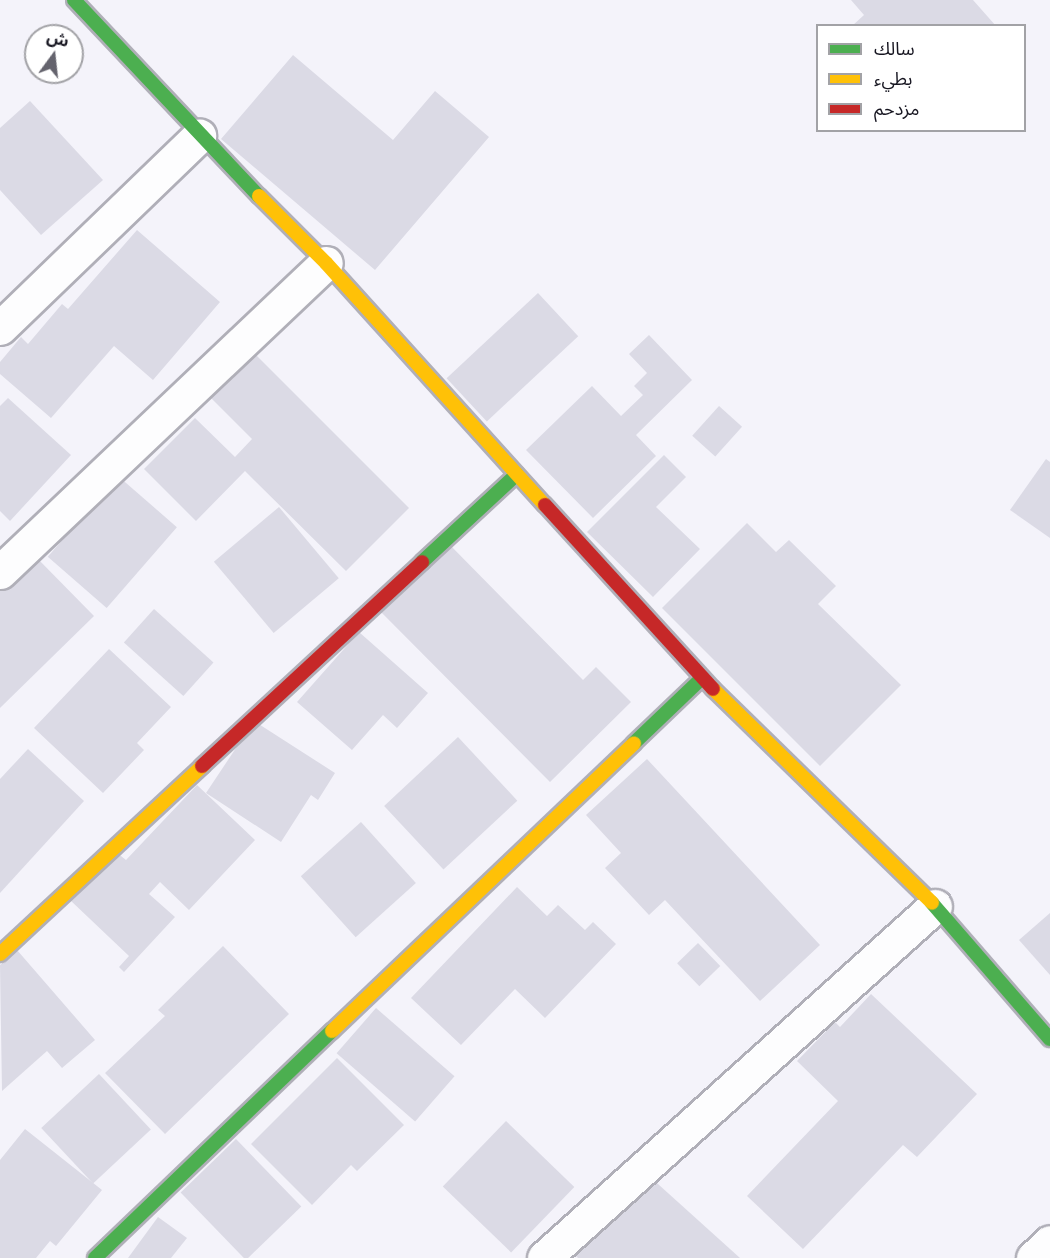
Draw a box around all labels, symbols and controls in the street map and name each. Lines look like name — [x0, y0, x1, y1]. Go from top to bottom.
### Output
north arrow — [24, 24, 84, 84]
legend — [816, 24, 1026, 132]
text: ش — [45, 26, 71, 50]
text: سالك — [874, 37, 915, 59]
text: بطيء — [874, 67, 912, 89]
text: مزدحم — [874, 97, 919, 119]

